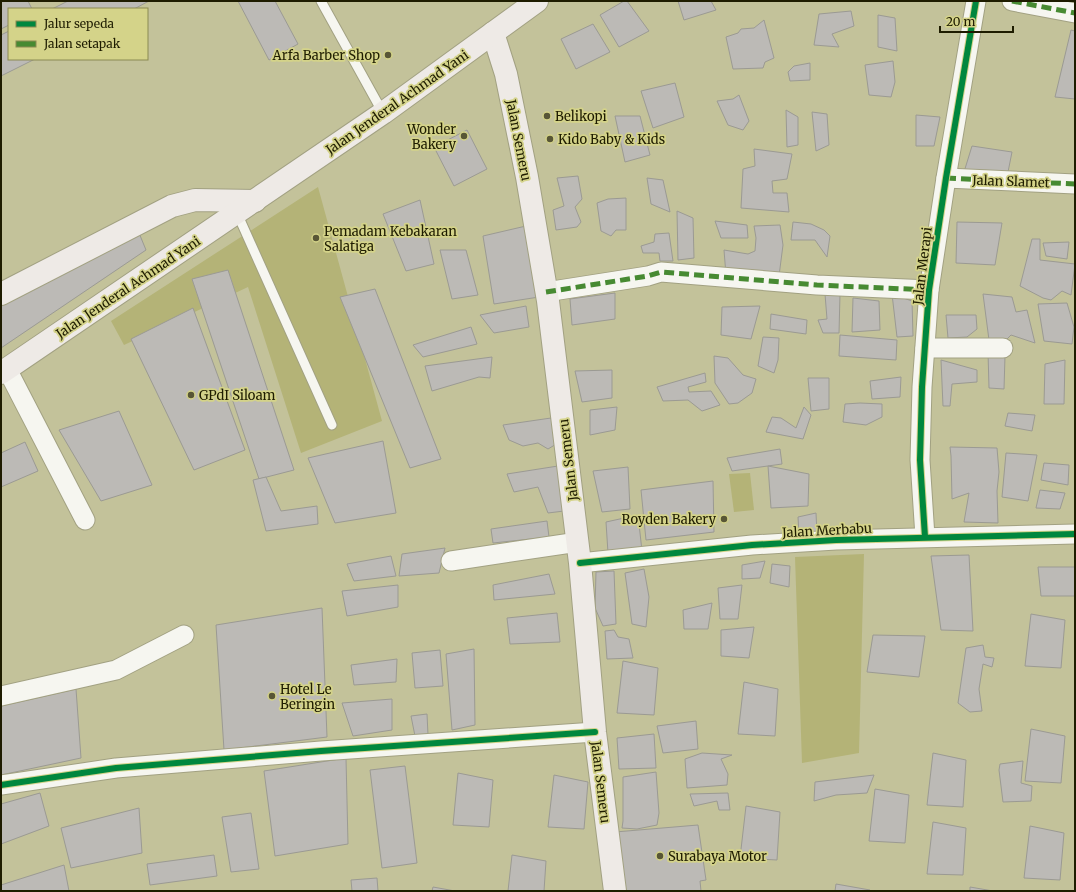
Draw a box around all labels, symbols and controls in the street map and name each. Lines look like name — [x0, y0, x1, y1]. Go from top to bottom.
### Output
legend — [8, 8, 148, 60]
scale bar — [940, 8, 1013, 34]
text: 20 m — [946, 14, 975, 29]
text: Jalur sepeda — [43, 16, 115, 31]
text: Jalan setapak — [43, 36, 121, 51]
street label: Jalan Jenderal Achmad Yani — [322, 46, 472, 159]
place label: Arfa Barber Shop — [272, 47, 380, 64]
marker: Arfa Barber Shop — [383, 50, 393, 60]
street label: Jalan Semeru — [502, 97, 535, 182]
place label: Belikopi — [555, 108, 607, 125]
marker: Belikopi — [542, 111, 552, 121]
place label: Wonder Bakery — [406, 121, 456, 153]
marker: Wonder Bakery — [459, 131, 469, 141]
place label: Kido Baby & Kids — [558, 131, 665, 148]
marker: Kido Baby & Kids — [545, 134, 555, 144]
street label: Jalan Slamet — [971, 172, 1050, 191]
place label: Pemadam Kebakaran Salatiga — [324, 223, 457, 255]
street label: Jalan Merapi — [909, 226, 936, 307]
street label: Jalan Jenderal Achmad Yani — [52, 233, 204, 343]
marker: Pemadam Kebakaran Salatiga — [311, 233, 321, 243]
place label: GPdI Siloam — [199, 387, 276, 404]
marker: GPdI Siloam — [186, 390, 196, 400]
street label: Jalan Semeru — [555, 418, 582, 503]
place label: Royden Bakery — [621, 511, 716, 528]
marker: Royden Bakery — [719, 514, 729, 524]
street label: Jalan Merbabu — [781, 520, 873, 541]
place label: Hotel Le Beringin — [280, 681, 336, 713]
marker: Hotel Le Beringin — [267, 691, 277, 701]
street label: Jalan Semeru — [587, 739, 614, 824]
place label: Surabaya Motor — [668, 848, 767, 865]
marker: Surabaya Motor — [655, 851, 665, 861]

